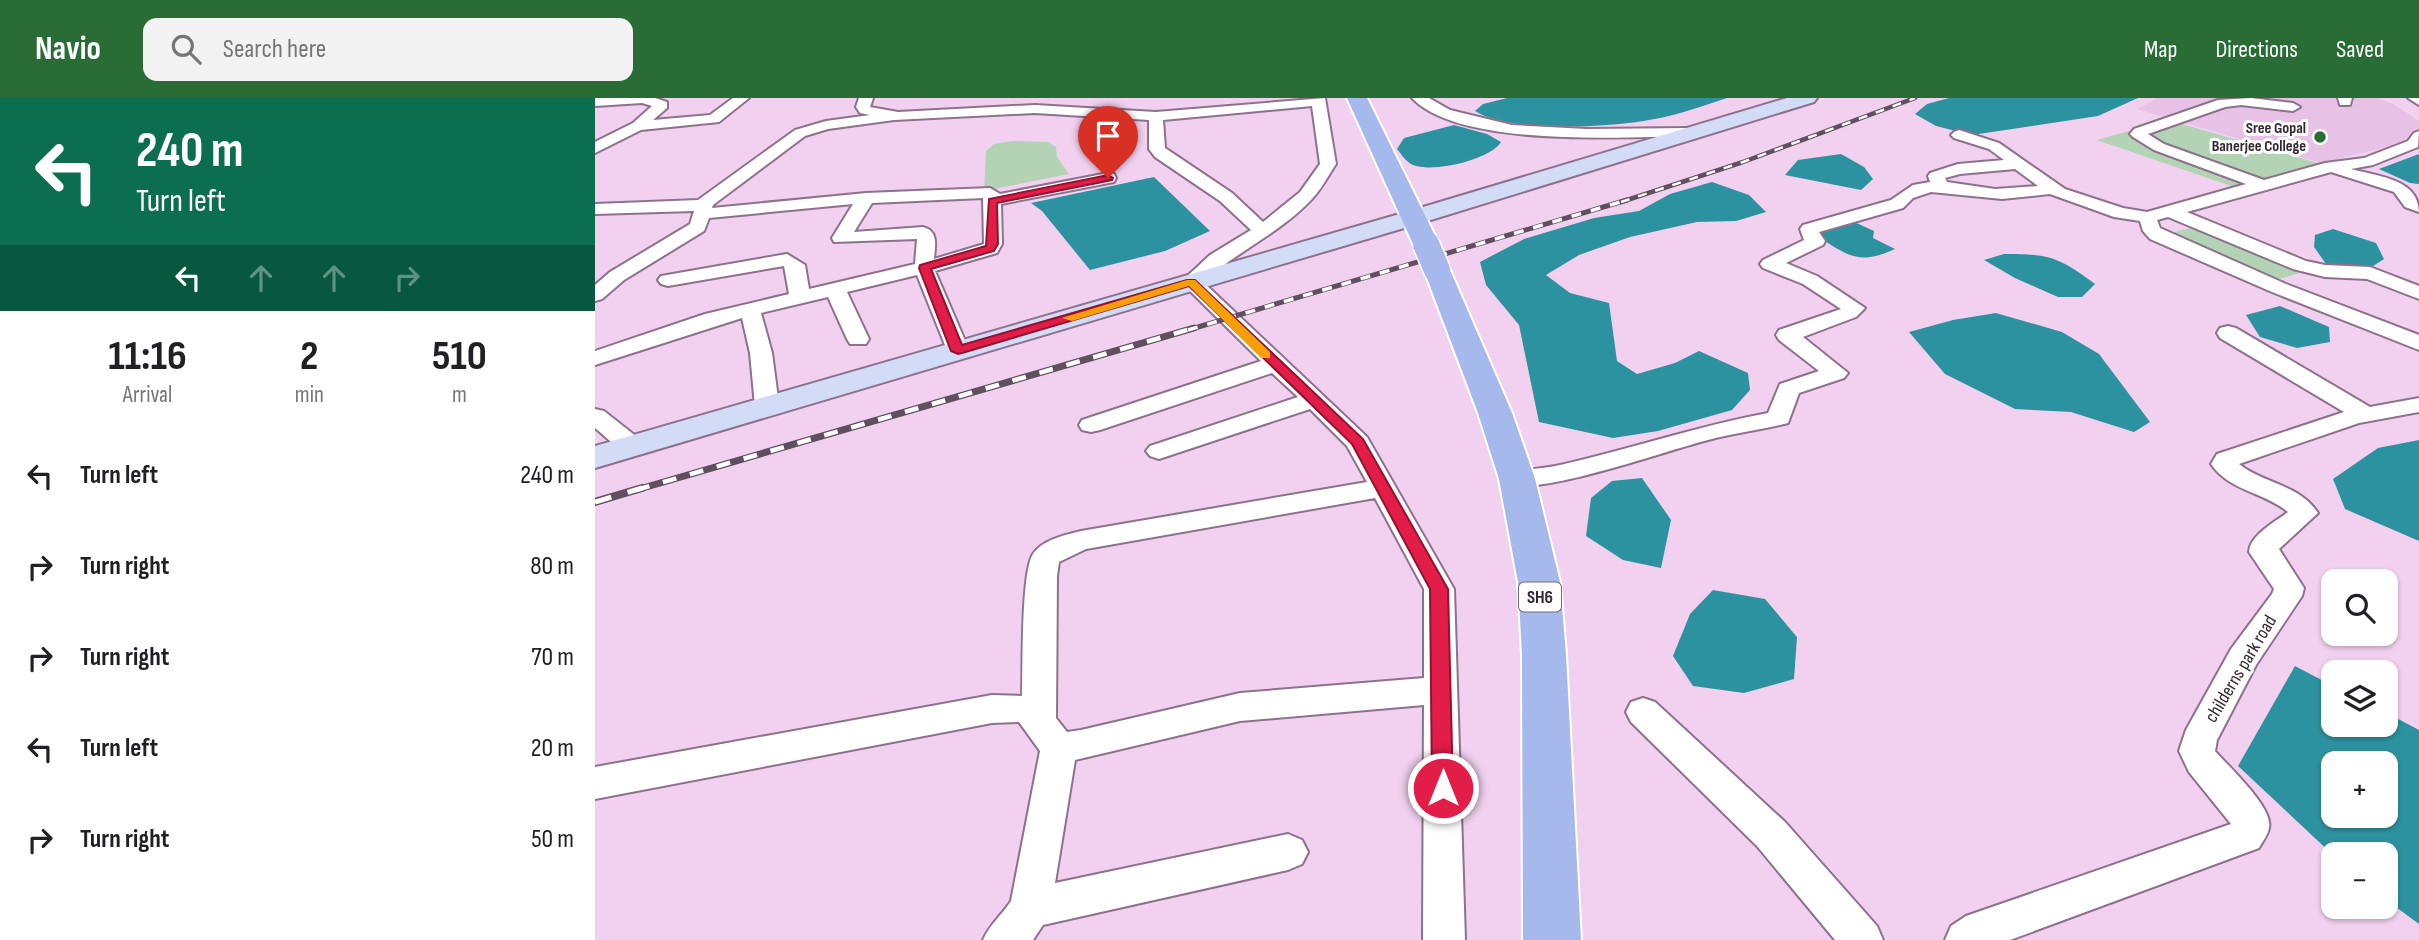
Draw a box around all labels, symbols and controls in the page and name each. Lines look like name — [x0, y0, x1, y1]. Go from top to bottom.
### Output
search box — [143, 18, 633, 81]
text: Navio — [35, 29, 101, 69]
icon: search — [167, 30, 205, 68]
text: Search here — [223, 34, 326, 65]
text: Map — [2144, 35, 2177, 64]
text: Directions — [2215, 35, 2298, 64]
text: Saved — [2336, 35, 2384, 64]
pin — [1078, 106, 1138, 178]
icon: arrive — [1089, 117, 1127, 155]
place label: Sree Gopal Banerjee College — [2212, 119, 2306, 156]
text: 240 m — [136, 122, 244, 181]
icon: left — [21, 126, 112, 217]
marker: Sree Gopal Banerjee College — [2312, 129, 2328, 145]
text: Turn left — [136, 182, 226, 221]
icon: left — [169, 259, 207, 297]
icon: ahead — [242, 259, 280, 297]
icon: ahead — [315, 259, 353, 297]
icon: right — [388, 259, 426, 297]
text: 11:16 — [108, 331, 187, 382]
text: 2 — [300, 331, 319, 382]
text: 510 — [432, 331, 487, 382]
text: Arrival — [123, 381, 172, 409]
text: min — [295, 381, 324, 409]
text: m — [452, 381, 467, 409]
icon: left — [21, 457, 59, 495]
text: Turn left — [80, 460, 158, 491]
text: 240 m — [520, 460, 574, 491]
icon: right — [21, 548, 59, 586]
text: Turn right — [80, 551, 169, 582]
text: 80 m — [530, 551, 574, 582]
map controls — [2321, 569, 2398, 919]
button: search — [2321, 569, 2398, 646]
road number: SH6 — [1519, 583, 1561, 612]
street label: childerns park road — [2200, 611, 2282, 727]
icon: right — [21, 639, 59, 677]
text: Turn right — [80, 642, 169, 673]
text: 70 m — [531, 642, 574, 673]
button: layers — [2321, 660, 2398, 737]
icon: left — [21, 730, 59, 768]
text: Turn left — [80, 733, 158, 764]
text: 20 m — [531, 733, 574, 764]
position arrow — [1406, 751, 1480, 825]
button: + — [2321, 751, 2398, 828]
icon: right — [21, 821, 59, 859]
text: Turn right — [80, 824, 169, 855]
text: 50 m — [531, 824, 574, 855]
button: − — [2321, 842, 2398, 919]

